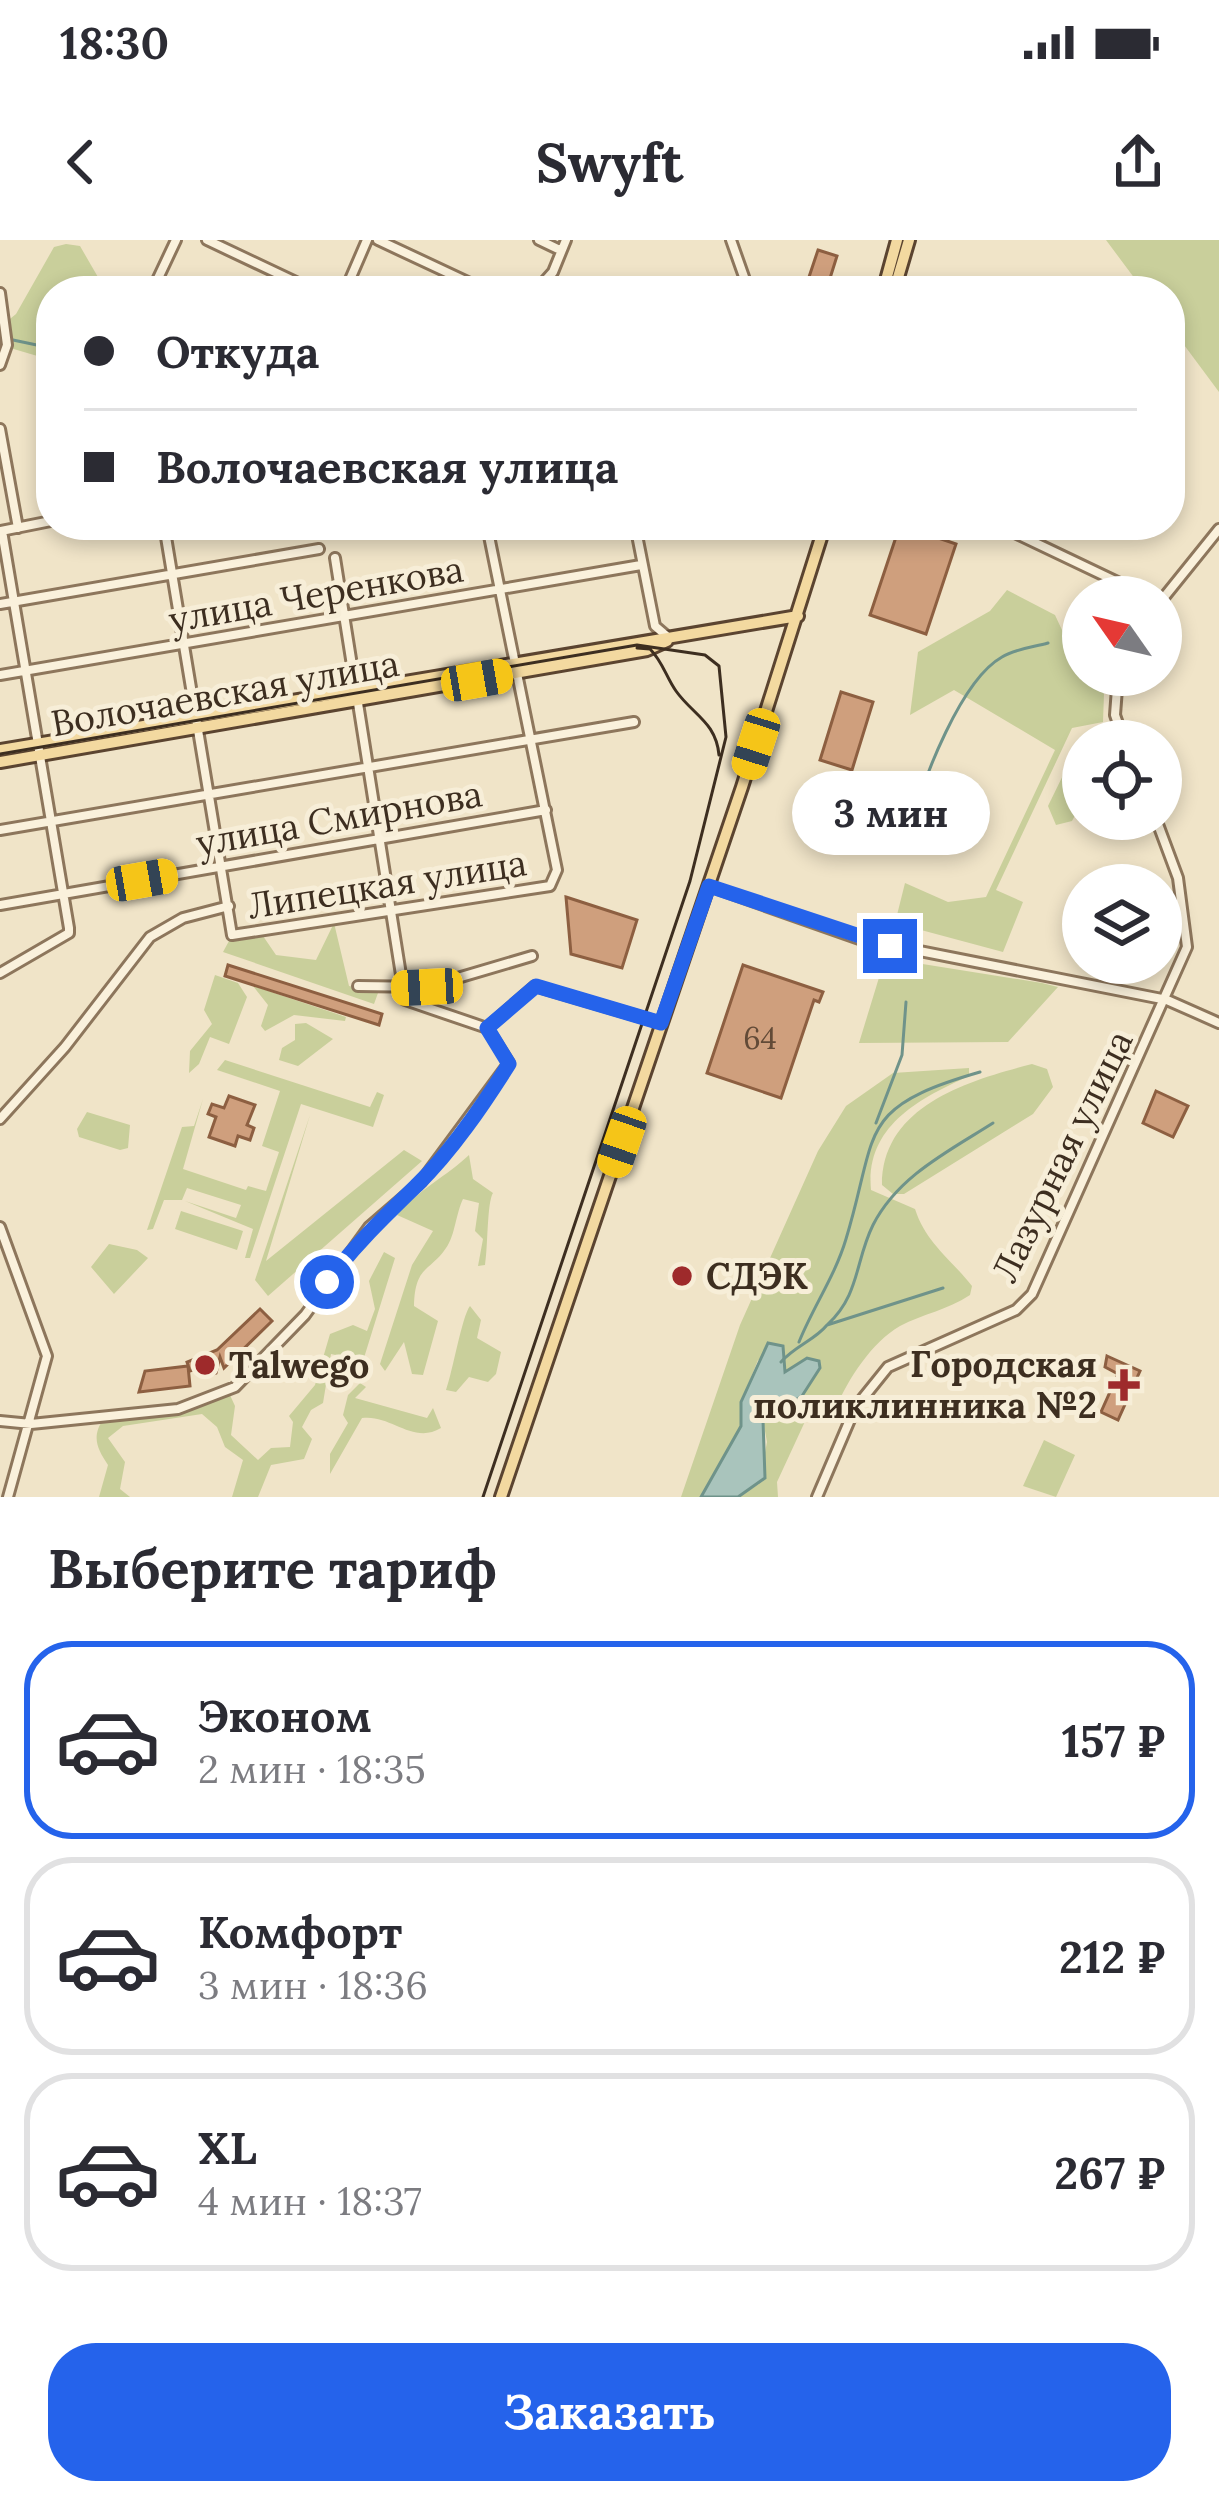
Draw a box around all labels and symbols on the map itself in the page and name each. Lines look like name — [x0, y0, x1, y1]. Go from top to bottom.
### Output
street label: улица Черенкова — [165, 545, 467, 643]
north arrow — [1062, 576, 1182, 696]
street label: Волочаевская улица — [47, 640, 403, 746]
car — [438, 656, 516, 704]
car — [728, 704, 784, 784]
street label: улица Смирнова — [192, 770, 486, 866]
callout: 3 мин — [791, 772, 989, 856]
street label: Липецкая улица — [244, 839, 530, 929]
car — [103, 856, 181, 904]
route end — [863, 919, 917, 973]
car — [390, 967, 464, 1007]
house number: 64 — [743, 1019, 777, 1057]
street label: Лазурная улица — [981, 1023, 1143, 1289]
car — [593, 1102, 651, 1182]
place label: СДЭК — [706, 1253, 808, 1299]
route start — [300, 1255, 354, 1309]
marker: СДЭК — [669, 1263, 695, 1289]
place label: Городская поликлинника №2 — [753, 1341, 1097, 1428]
place label: Talwego — [229, 1342, 369, 1388]
marker: Talwego — [192, 1352, 218, 1378]
marker: Городская поликлинника №2 — [1108, 1369, 1140, 1401]

